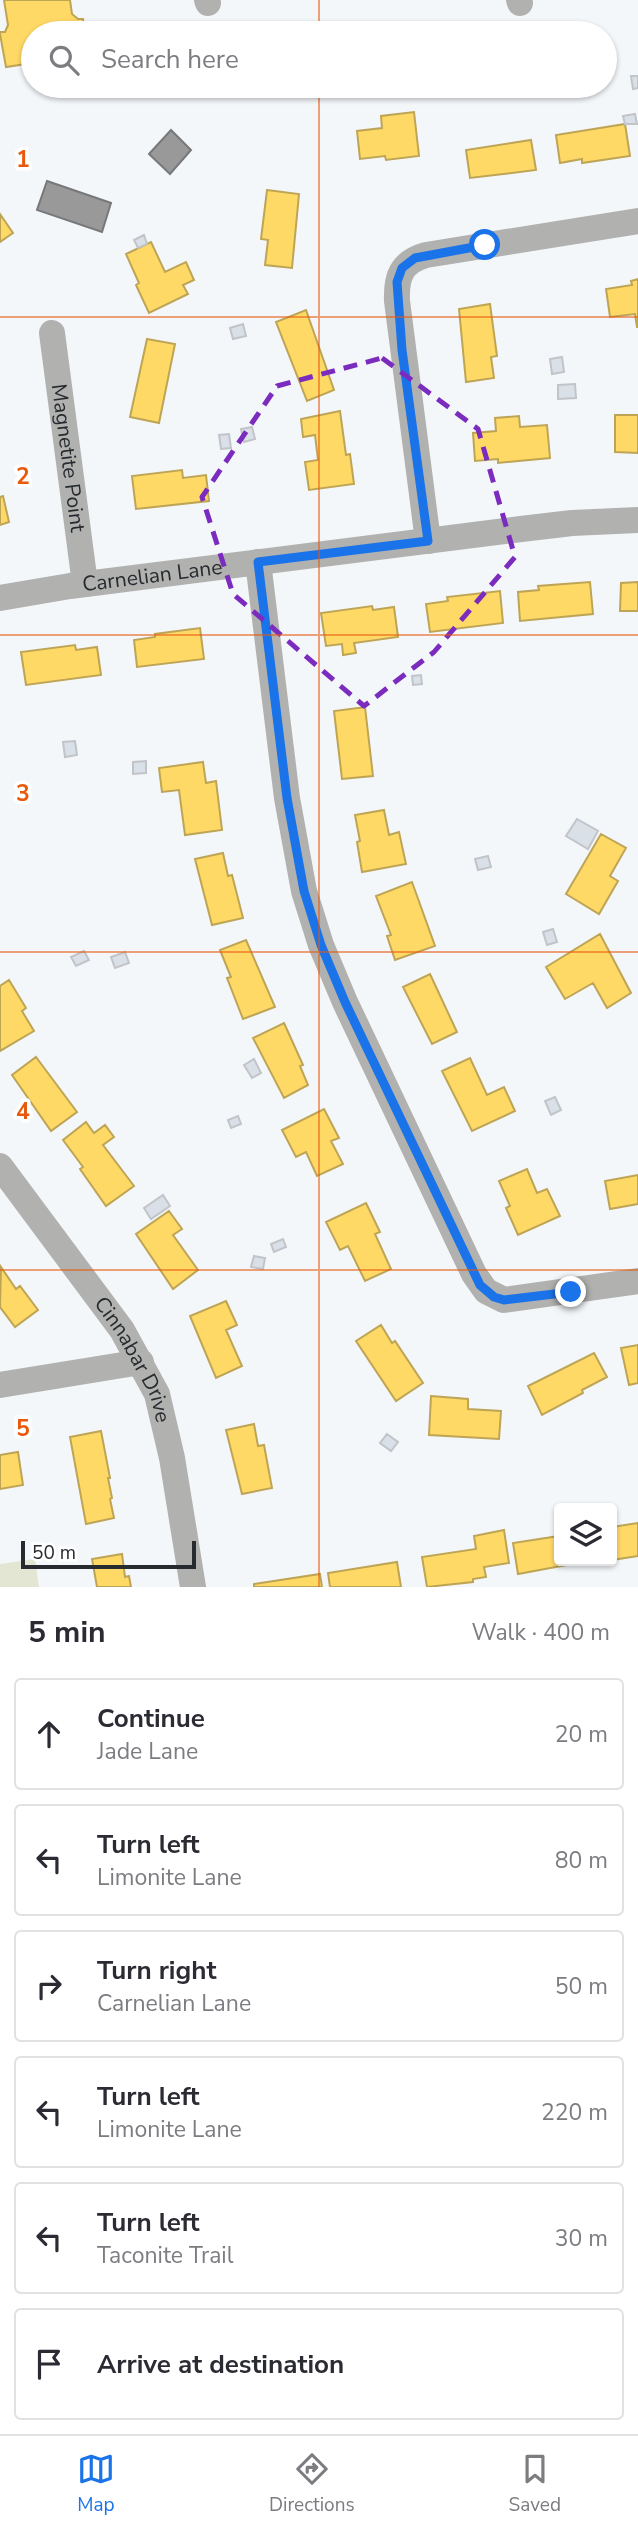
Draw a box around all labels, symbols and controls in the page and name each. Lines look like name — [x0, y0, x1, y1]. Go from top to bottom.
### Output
search box — [21, 21, 617, 98]
icon: search — [45, 41, 83, 79]
text: Search here — [101, 42, 239, 77]
text: 1 — [16, 144, 30, 175]
route start — [469, 229, 500, 260]
street label: Magnetite Point — [45, 382, 92, 534]
text: 2 — [16, 461, 30, 492]
street label: Carnelian Lane — [81, 553, 224, 598]
text: 3 — [16, 778, 30, 809]
text: 4 — [16, 1096, 30, 1127]
route end — [555, 1276, 586, 1307]
street label: Cinnabar Drive — [88, 1291, 177, 1425]
text: 5 — [16, 1413, 30, 1444]
map controls — [554, 1503, 617, 1566]
button: layers — [554, 1503, 617, 1566]
scale bar — [21, 1538, 196, 1570]
text: 50 m — [32, 1540, 76, 1566]
text: 5 min — [28, 1612, 106, 1653]
text: Walk · 400 m — [471, 1617, 610, 1648]
text: Continue — [97, 1701, 205, 1736]
icon: ahead — [30, 1715, 68, 1753]
text: 20 m — [555, 1719, 608, 1750]
text: Jade Lane — [97, 1736, 198, 1767]
text: Turn left — [97, 1827, 200, 1862]
icon: left — [30, 1841, 68, 1879]
text: 80 m — [555, 1845, 608, 1876]
text: Limonite Lane — [97, 1862, 242, 1893]
text: Turn right — [97, 1953, 216, 1988]
icon: right — [30, 1967, 68, 2005]
text: 50 m — [555, 1971, 608, 2002]
text: Carnelian Lane — [97, 1988, 251, 2019]
text: Turn left — [97, 2079, 200, 2114]
icon: left — [30, 2093, 68, 2131]
text: 220 m — [541, 2097, 608, 2128]
text: Limonite Lane — [97, 2114, 242, 2145]
text: Turn left — [97, 2205, 200, 2240]
icon: left — [30, 2219, 68, 2257]
text: 30 m — [555, 2223, 608, 2254]
text: Taconite Trail — [97, 2240, 234, 2271]
icon: arrive — [30, 2345, 68, 2383]
text: Arrive at destination — [97, 2347, 344, 2382]
tab: Map — [77, 2450, 115, 2518]
tab: Directions — [269, 2450, 355, 2518]
tab: Saved — [509, 2450, 561, 2518]

